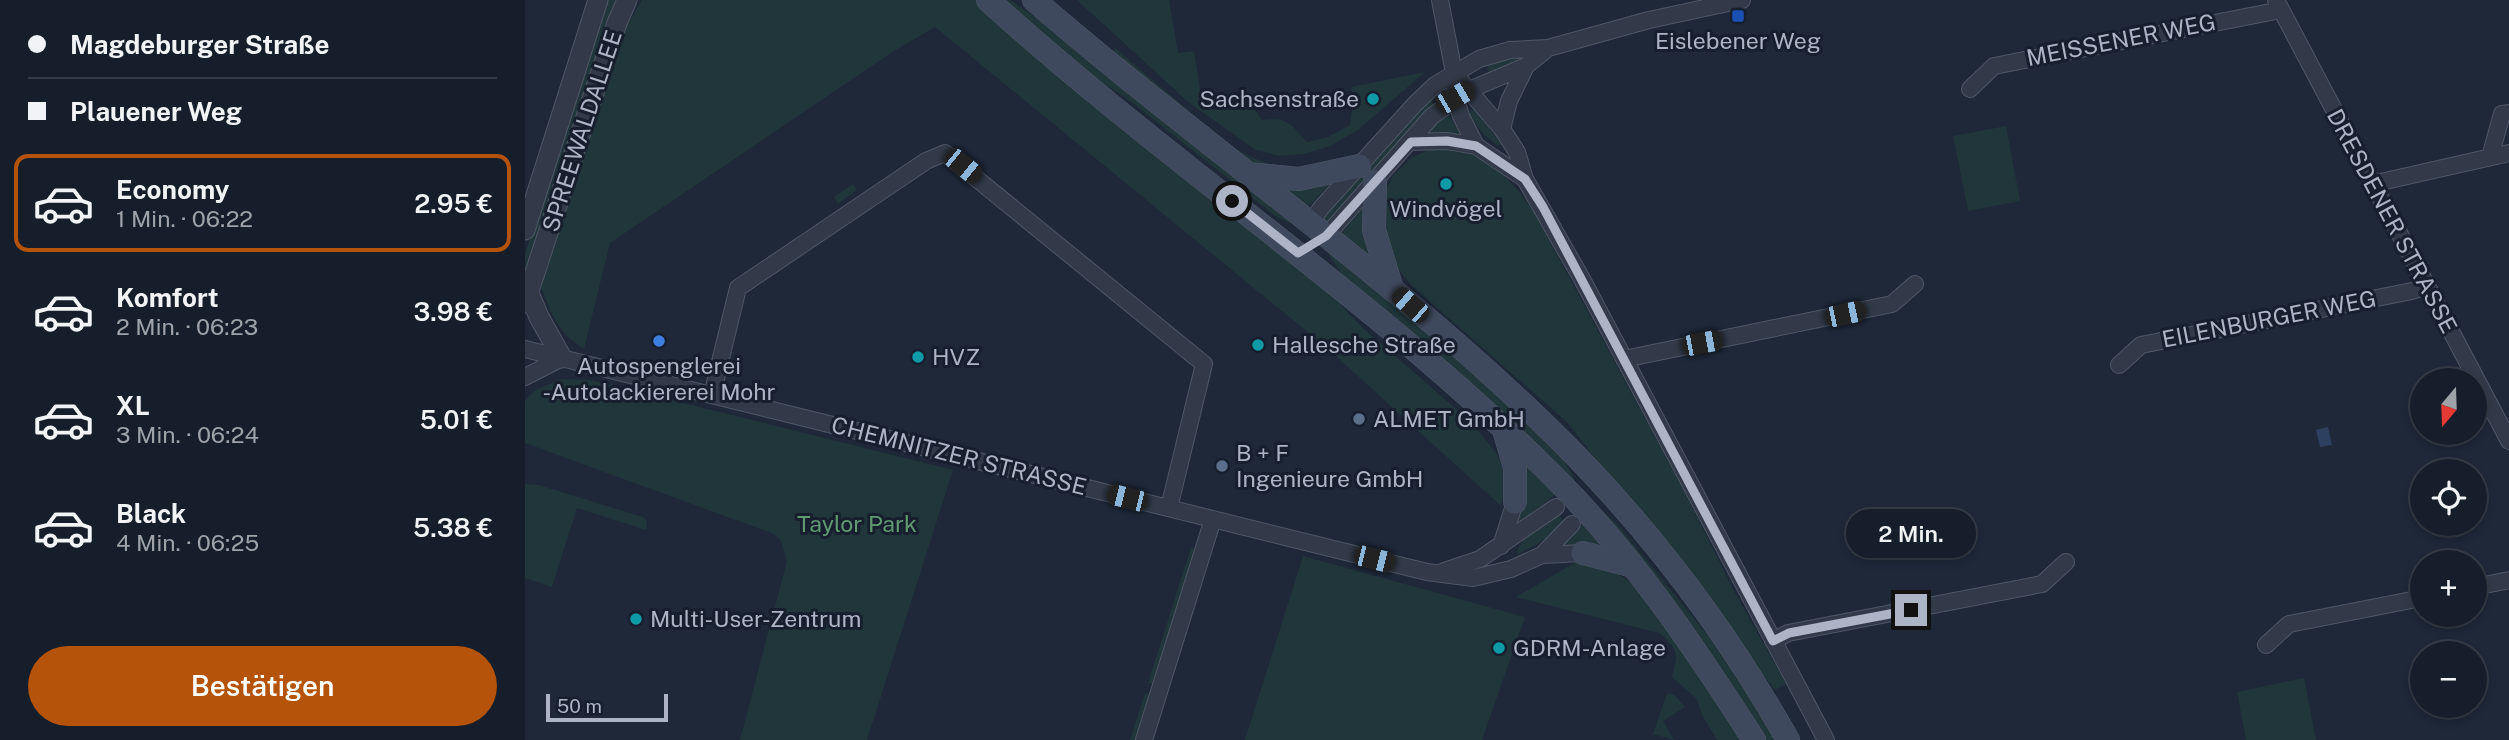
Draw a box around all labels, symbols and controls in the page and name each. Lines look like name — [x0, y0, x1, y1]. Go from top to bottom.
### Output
marker: Eislebener Weg — [1730, 8, 1746, 24]
street label: MEISSENER WEG — [2024, 8, 2218, 71]
street label: SPREEWALDALLEE — [536, 27, 627, 235]
place label: Eislebener Weg — [1655, 27, 1821, 54]
text: Magdeburger Straße — [70, 29, 330, 60]
car — [1432, 77, 1479, 117]
place label: Sachsenstraße — [1199, 85, 1359, 112]
marker: Sachsenstraße — [1365, 91, 1381, 107]
text: Plauener Weg — [70, 96, 242, 127]
street label: DRESDENER STRASSE — [2322, 104, 2463, 337]
car — [941, 145, 986, 187]
icon: car — [32, 172, 95, 235]
text: Economy — [116, 174, 229, 205]
marker: Windvögel — [1438, 176, 1454, 192]
route start — [1216, 185, 1248, 217]
text: 2.95 € — [414, 188, 493, 219]
place label: Windvögel — [1390, 195, 1503, 222]
text: 1 Min. · 06:22 — [116, 205, 253, 232]
icon: car — [32, 280, 95, 343]
text: Komfort — [116, 282, 218, 313]
car — [1388, 283, 1433, 327]
street label: EILENBURGER WEG — [2159, 284, 2378, 353]
text: 3.98 € — [413, 296, 493, 327]
car — [1823, 299, 1868, 329]
text: 2 Min. · 06:23 — [116, 313, 258, 340]
car — [1680, 329, 1725, 357]
place label: Hallesche Straße — [1272, 331, 1456, 358]
marker: Autospenglerei -Autolackiererei Mohr — [651, 333, 667, 349]
marker: Hallesche Straße — [1250, 337, 1266, 353]
place label: HVZ — [932, 343, 980, 370]
marker: HVZ — [910, 349, 926, 365]
place label: Autospenglerei -Autolackiererei Mohr — [542, 352, 776, 405]
north arrow — [2410, 368, 2487, 444]
map controls — [2410, 368, 2487, 718]
icon: car — [32, 388, 95, 451]
text: XL — [116, 390, 150, 421]
text: 5.01 € — [420, 404, 493, 435]
place label: ALMET GmbH — [1373, 405, 1525, 432]
street label: CHEMNITZER STRASSE — [829, 411, 1089, 500]
marker: ALMET GmbH — [1351, 411, 1367, 427]
text: 3 Min. · 06:24 — [116, 421, 259, 448]
place label: B + F Ingenieure GmbH — [1236, 439, 1423, 492]
marker: B + F Ingenieure GmbH — [1214, 458, 1230, 474]
button: locate — [2410, 459, 2487, 536]
car — [1105, 483, 1150, 513]
icon: car — [32, 496, 95, 559]
text: Black — [116, 498, 186, 529]
callout: 2 Min. — [1846, 508, 1976, 558]
park label: Taylor Park — [797, 510, 917, 537]
text: 5.38 € — [413, 512, 493, 543]
text: 2 Min. — [1878, 520, 1944, 547]
text: 4 Min. · 06:25 — [116, 529, 259, 556]
car — [1352, 544, 1397, 574]
button: + — [2410, 550, 2487, 627]
route end — [1895, 594, 1927, 626]
place label: Multi-User-Zentrum — [650, 605, 861, 632]
marker: Multi-User-Zentrum — [628, 611, 644, 627]
place label: GDRM-Anlage — [1513, 634, 1666, 661]
marker: GDRM-Anlage — [1491, 640, 1507, 656]
button: − — [2410, 641, 2487, 718]
button: Bestätigen — [28, 646, 497, 726]
scale bar — [546, 691, 669, 723]
text: 50 m — [557, 695, 602, 717]

